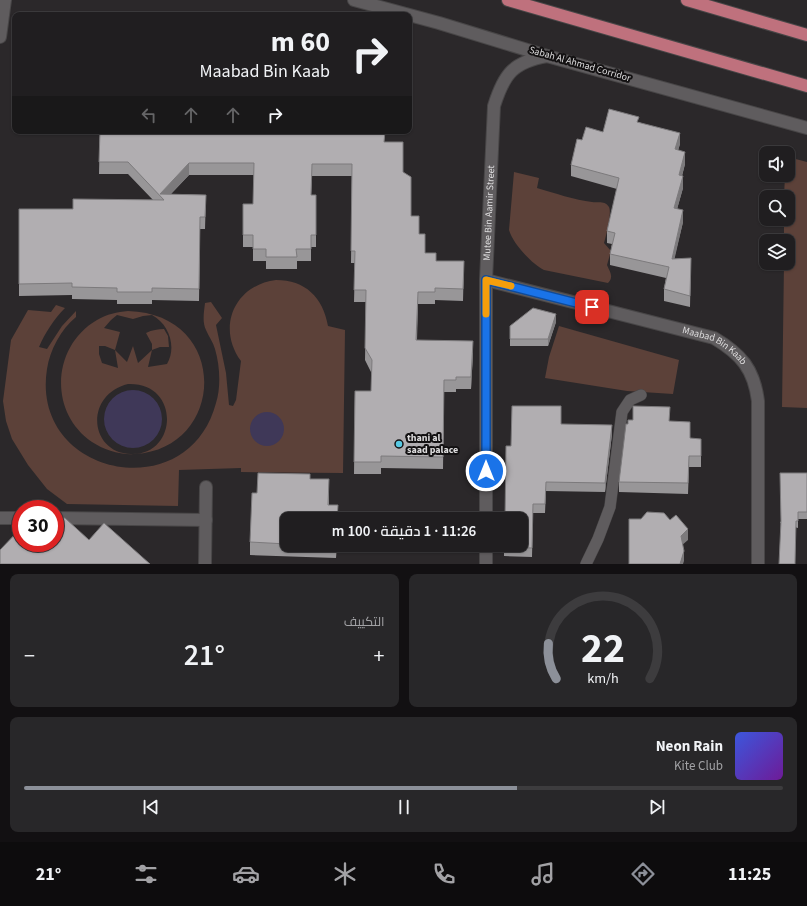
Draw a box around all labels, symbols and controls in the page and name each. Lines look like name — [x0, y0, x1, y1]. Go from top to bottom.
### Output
text: 60 m — [271, 22, 330, 62]
icon: right — [344, 28, 396, 80]
street label: Sabah Al Ahmad Corridor — [528, 43, 633, 85]
text: Maabad Bin Kaab — [199, 59, 330, 84]
icon: left — [138, 104, 160, 126]
icon: ahead — [180, 104, 202, 126]
icon: ahead — [222, 104, 244, 126]
icon: right — [264, 104, 286, 126]
map controls — [759, 146, 795, 270]
button: sound — [759, 146, 795, 182]
street label: Mutee Bin Aamir Street — [480, 164, 498, 261]
button: search — [759, 190, 795, 226]
button: layers — [759, 234, 795, 270]
pin — [575, 290, 609, 324]
icon: arrive — [581, 296, 603, 318]
street label: Maabad Bin Kaab — [681, 323, 750, 368]
place label: thani al saad palace — [407, 431, 458, 457]
marker: thani al saad palace — [394, 439, 404, 449]
position arrow — [465, 450, 507, 492]
speed limit sign: 30 — [12, 500, 64, 552]
text: 11:26 · 1 دقيقة · 100 m — [332, 521, 476, 542]
text: التكييف — [344, 613, 385, 631]
text: 22 — [581, 618, 625, 678]
text: 21° — [184, 634, 225, 677]
text: − — [24, 640, 35, 672]
text: + — [374, 640, 384, 672]
text: km/h — [587, 667, 619, 688]
text: Neon Rain — [656, 736, 723, 757]
text: Kite Club — [674, 757, 723, 775]
icon: previous — [140, 796, 162, 818]
icon: pause — [393, 796, 415, 818]
icon: next — [646, 796, 668, 818]
icon: filters — [132, 860, 160, 888]
icon: car — [232, 860, 260, 888]
icon: climate — [331, 860, 359, 888]
icon: phone — [430, 860, 458, 888]
icon: music — [529, 860, 557, 888]
icon: directions — [629, 860, 657, 888]
text: 21° — [36, 862, 61, 887]
text: 11:25 — [728, 862, 771, 887]

